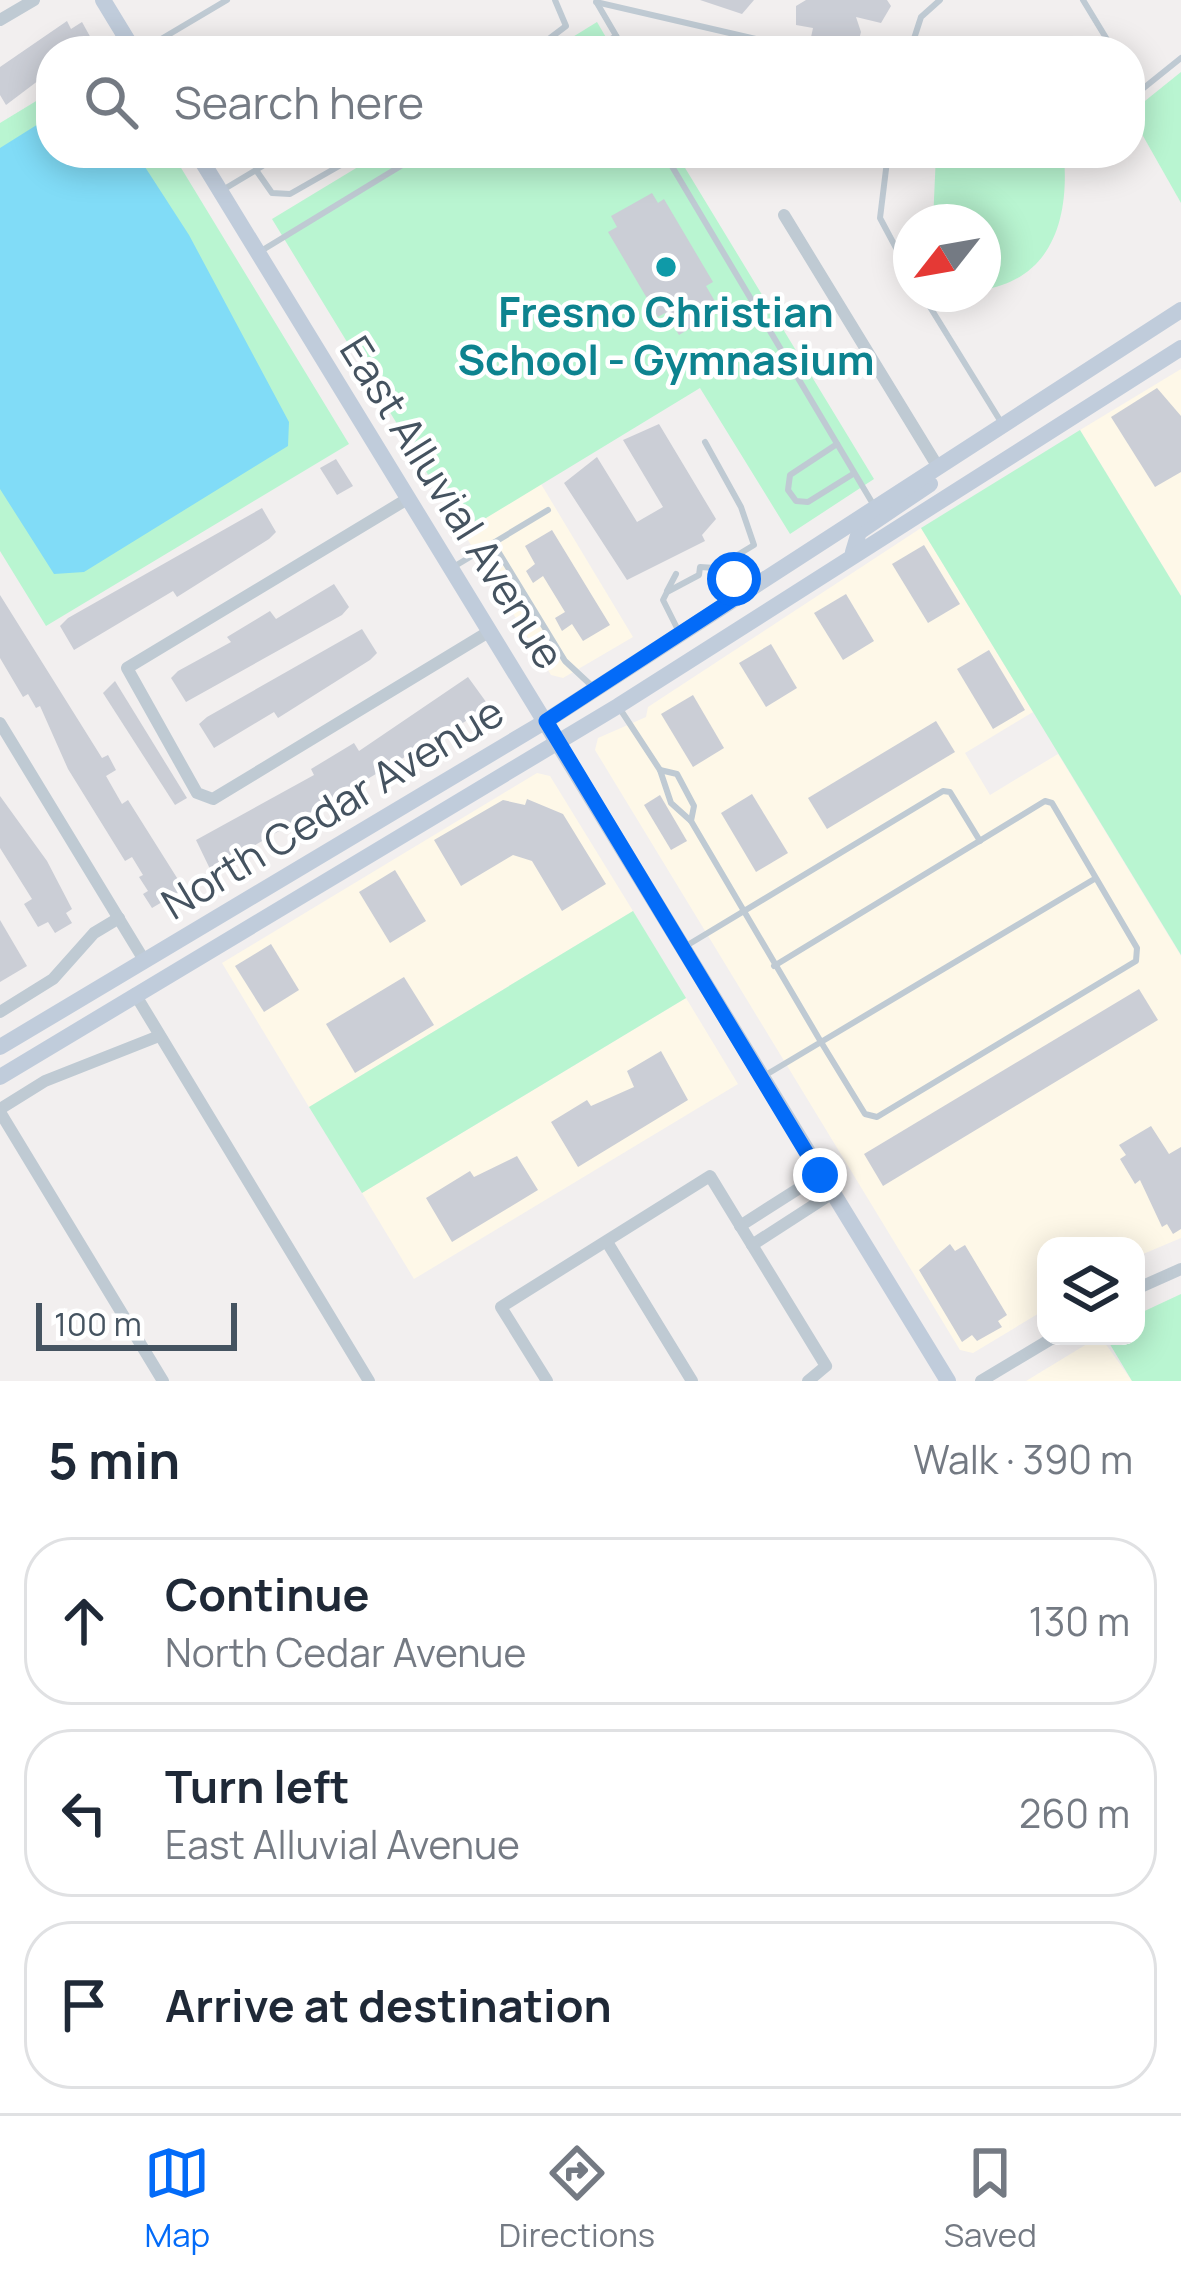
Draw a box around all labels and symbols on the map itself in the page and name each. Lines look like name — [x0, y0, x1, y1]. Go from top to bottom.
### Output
north arrow — [893, 204, 1001, 312]
marker: Fresno Christian School - Gymnasium — [653, 254, 679, 280]
place label: Fresno Christian School - Gymnasium — [457, 282, 875, 388]
street label: East Alluvial Avenue — [327, 325, 579, 679]
route start — [707, 552, 761, 606]
street label: North Cedar Avenue — [150, 682, 514, 932]
route end — [793, 1148, 847, 1202]
scale bar — [36, 1297, 237, 1350]

